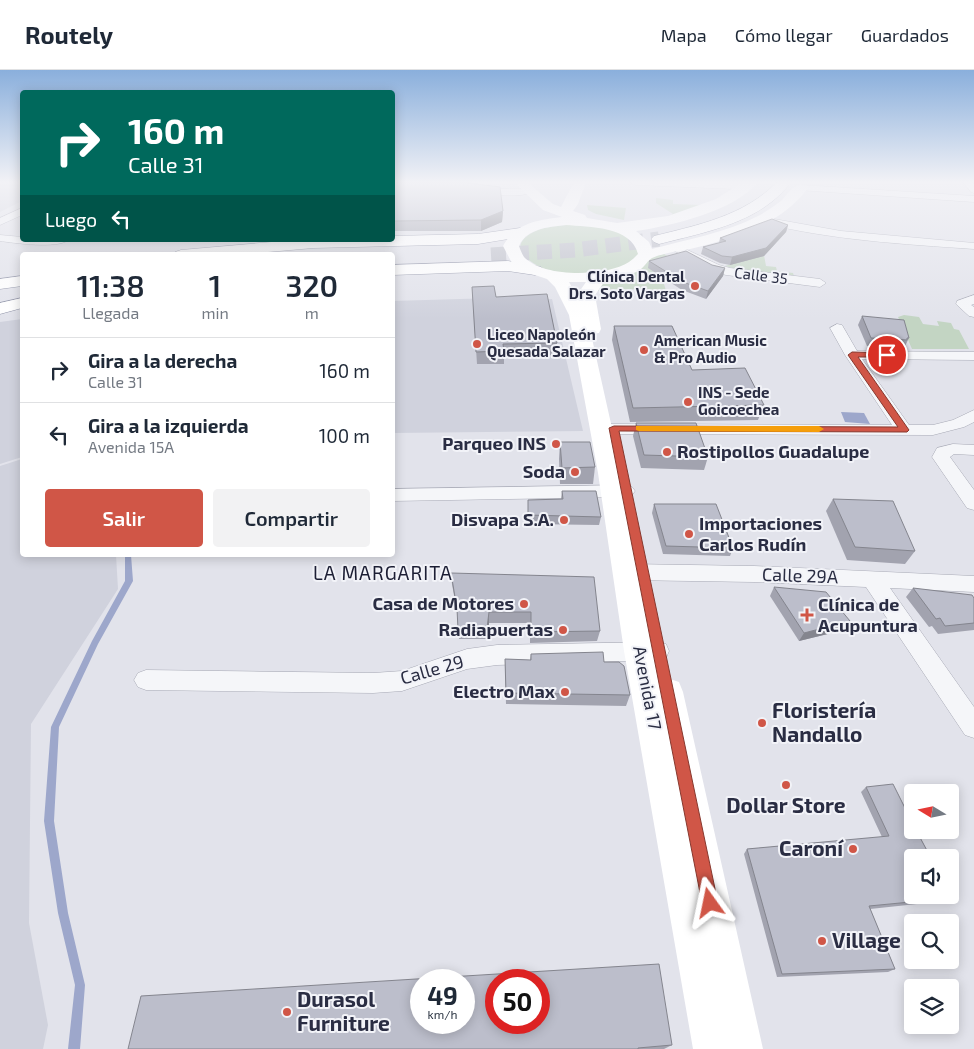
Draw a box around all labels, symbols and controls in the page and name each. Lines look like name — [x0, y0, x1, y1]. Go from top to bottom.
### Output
text: Routely — [25, 20, 113, 49]
text: Mapa — [661, 24, 707, 46]
text: Cómo llegar — [735, 24, 833, 46]
text: Guardados — [861, 24, 949, 46]
text: 160 m — [128, 109, 224, 151]
icon: right — [45, 110, 110, 175]
text: Calle 31 — [128, 151, 203, 177]
icon: left — [107, 205, 135, 233]
text: Luego — [45, 208, 97, 231]
street label: Calle 35 — [733, 263, 789, 287]
text: 11:38 — [77, 267, 145, 303]
text: 1 — [209, 267, 221, 303]
text: 320 — [286, 267, 338, 303]
place label: Clínica Dental Drs. Soto Vargas — [569, 267, 685, 302]
marker: Clínica Dental Drs. Soto Vargas — [689, 280, 701, 292]
text: Llegada — [82, 303, 139, 322]
text: min — [201, 303, 229, 322]
text: m — [305, 303, 319, 322]
place label: Liceo Napoleón Quesada Salazar — [487, 325, 606, 361]
place label: American Music & Pro Audio — [654, 331, 767, 366]
pin — [866, 334, 908, 376]
marker: Liceo Napoleón Quesada Salazar — [471, 338, 483, 350]
icon: arrive — [873, 341, 901, 369]
marker: American Music & Pro Audio — [638, 344, 650, 356]
text: Gira a la derecha — [88, 349, 237, 372]
icon: right — [45, 356, 73, 384]
text: 160 m — [319, 359, 370, 382]
text: Calle 31 — [88, 372, 143, 391]
place label: INS - Sede Goicoechea — [698, 383, 779, 418]
marker: INS - Sede Goicoechea — [682, 396, 694, 408]
text: Gira a la izquierda — [88, 414, 249, 437]
icon: left — [45, 421, 73, 449]
text: 100 m — [319, 424, 370, 447]
place label: Parqueo INS — [442, 432, 546, 454]
text: Avenida 15A — [88, 437, 174, 456]
marker: Parqueo INS — [550, 438, 562, 450]
place label: Rostipollos Guadalupe — [677, 440, 870, 462]
marker: Rostipollos Guadalupe — [661, 446, 673, 458]
place label: Soda — [523, 460, 565, 482]
marker: Soda — [569, 466, 581, 478]
button: Salir — [45, 489, 203, 547]
button: Compartir — [213, 489, 370, 547]
place label: Disvapa S.A. — [451, 508, 554, 530]
place label: Importaciones Carlos Rudín — [699, 512, 822, 555]
marker: Disvapa S.A. — [558, 514, 570, 526]
marker: Importaciones Carlos Rudín — [683, 528, 695, 540]
district label: LA MARGARITA — [313, 561, 453, 584]
street label: Calle 29A — [762, 563, 839, 587]
place label: Casa de Motores — [372, 592, 514, 614]
place label: Clínica de Acupuntura — [818, 593, 918, 636]
marker: Casa de Motores — [518, 598, 530, 610]
marker: Clínica de Acupuntura — [800, 608, 814, 622]
place label: Radiapuertas — [439, 618, 553, 640]
marker: Radiapuertas — [557, 624, 569, 636]
street label: Avenida 17 — [629, 644, 667, 732]
street label: Calle 29 — [397, 650, 466, 689]
place label: Electro Max — [453, 680, 556, 702]
marker: Electro Max — [559, 686, 571, 698]
place label: Floristería Nandallo — [772, 697, 876, 746]
marker: Floristería Nandallo — [756, 717, 768, 729]
marker: Dollar Store — [780, 779, 792, 791]
north arrow — [904, 784, 959, 839]
map controls — [904, 784, 959, 1034]
place label: Dollar Store — [726, 792, 846, 817]
place label: Caroní — [779, 835, 844, 860]
marker: Caroní — [847, 843, 859, 855]
button: sound — [904, 849, 959, 904]
position arrow — [683, 876, 735, 928]
button: search — [904, 914, 959, 969]
place label: Village — [832, 927, 901, 952]
marker: Village — [816, 935, 828, 947]
speed limit sign: 50 — [485, 969, 550, 1034]
button: layers — [904, 979, 959, 1034]
text: 49 — [427, 980, 458, 1010]
place label: Durasol Furniture — [297, 986, 390, 1035]
marker: Durasol Furniture — [281, 1006, 293, 1018]
text: km/h — [428, 1007, 457, 1021]

